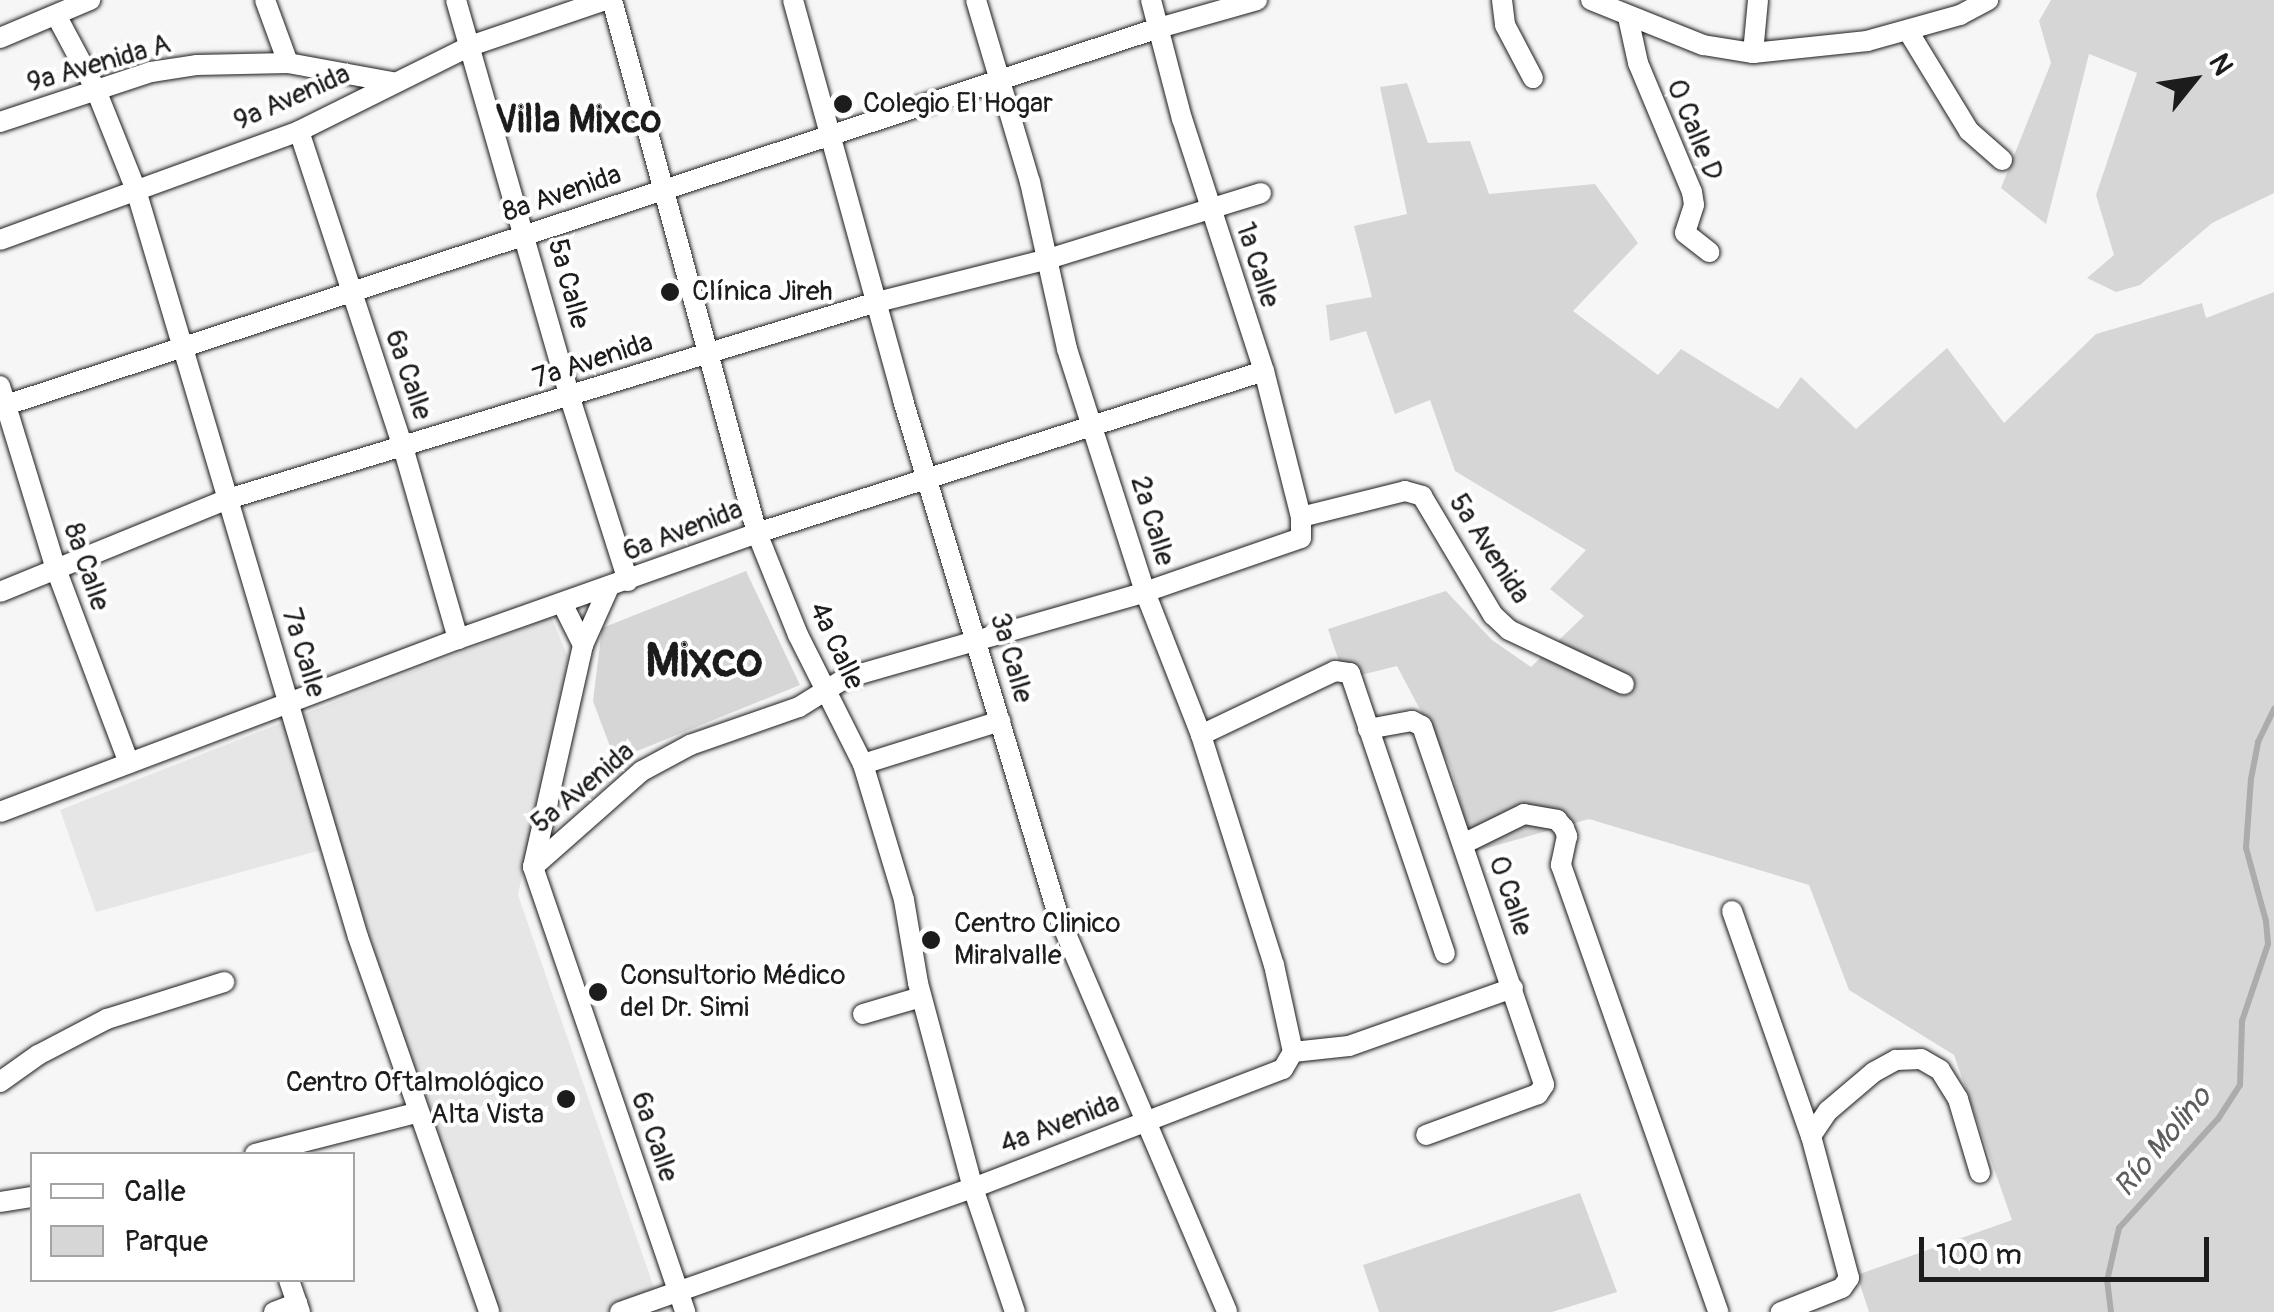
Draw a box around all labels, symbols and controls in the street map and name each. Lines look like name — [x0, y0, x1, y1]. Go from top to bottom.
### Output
street label: 9a Avenida A — [23, 27, 175, 101]
north arrow — [2144, 30, 2244, 130]
text: N — [2201, 48, 2240, 82]
street label: 9a Avenida — [229, 58, 355, 138]
street label: 0 Calle D — [1659, 74, 1729, 186]
place label: Colegio El Hogar — [863, 87, 1053, 121]
marker: Colegio El Hogar — [832, 93, 854, 115]
district label: Villa Mixco — [495, 98, 661, 144]
street label: 8a Avenida — [498, 158, 626, 230]
street label: 1a Calle — [1228, 218, 1286, 312]
street label: 5a Calle — [540, 235, 596, 333]
place label: Clínica Jireh — [692, 275, 833, 309]
marker: Clínica Jireh — [657, 279, 683, 305]
street label: 6a Calle — [377, 326, 439, 424]
street label: 7a Avenida — [529, 326, 657, 396]
street label: 2a Calle — [1122, 472, 1182, 570]
street label: 5a Avenida — [1441, 488, 1537, 610]
street label: 6a Avenida — [618, 493, 748, 569]
street label: 8a Calle — [55, 519, 117, 615]
street label: 4a Calle — [801, 597, 871, 695]
street label: 7a Calle — [274, 604, 332, 702]
street label: 3a Calle — [982, 609, 1040, 707]
district label: Mixco — [645, 633, 763, 691]
street label: 5a Avenida — [525, 735, 641, 841]
street label: 0 Calle — [1481, 851, 1539, 941]
place label: Centro Clinico Miralvalle — [954, 907, 1121, 973]
marker: Centro Clinico Miralvalle — [918, 927, 944, 953]
place label: Consultorio Médico del Dr. Simi — [620, 959, 845, 1025]
marker: Consultorio Médico del Dr. Simi — [585, 979, 611, 1005]
place label: Centro Oftalmológico Alta Vista — [286, 1066, 544, 1132]
water label: Río Molino — [2107, 1080, 2219, 1204]
marker: Centro Oftalmológico Alta Vista — [553, 1086, 579, 1112]
street label: 4a Avenida — [996, 1086, 1124, 1162]
street label: 6a Calle — [623, 1088, 685, 1186]
legend — [30, 1152, 355, 1282]
text: Calle — [124, 1173, 186, 1210]
scale bar — [1924, 1217, 2214, 1279]
text: Parque — [124, 1223, 208, 1260]
text: 100 m — [1936, 1236, 2022, 1273]

